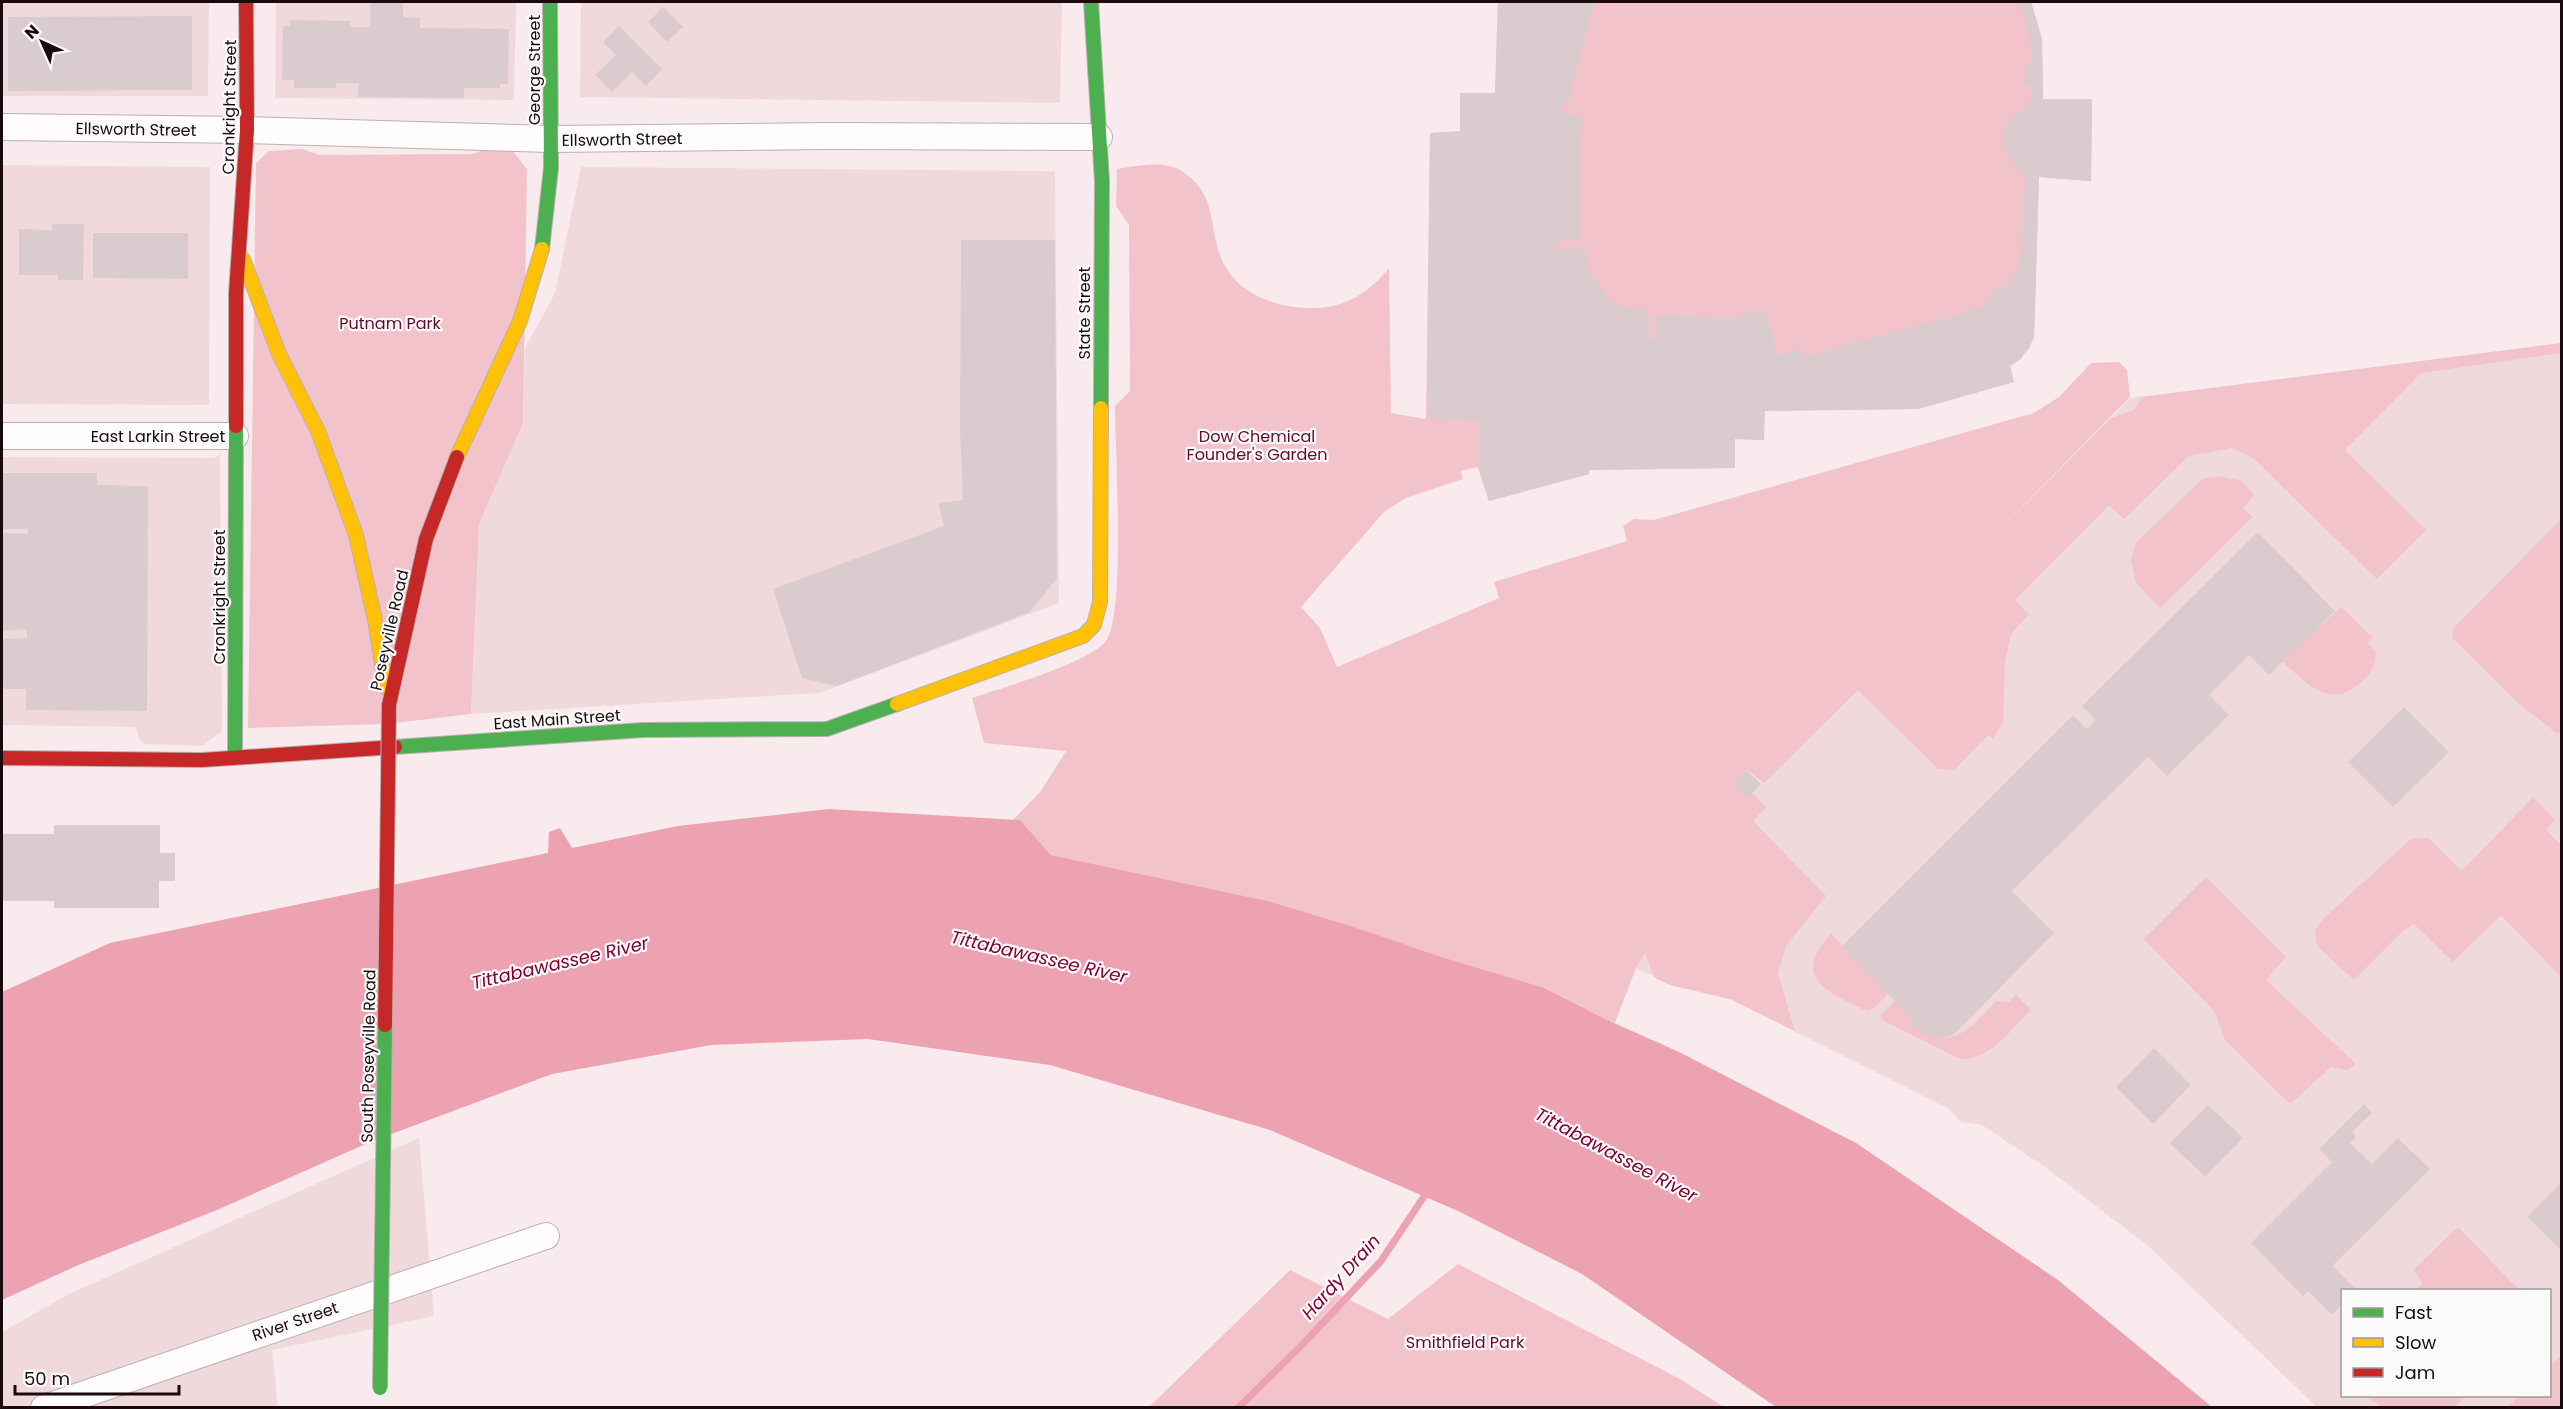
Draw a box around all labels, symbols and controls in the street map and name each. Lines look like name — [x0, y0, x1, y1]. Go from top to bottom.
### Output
north arrow — [12, 12, 72, 72]
street label: George Street — [523, 15, 546, 125]
text: N — [19, 19, 44, 44]
street label: Cronkright Street — [217, 39, 242, 175]
street label: Ellsworth Street — [75, 117, 197, 142]
street label: Ellsworth Street — [561, 127, 683, 152]
street label: State Street — [1073, 266, 1096, 359]
park label: Putnam Park — [339, 312, 441, 335]
street label: East Larkin Street — [91, 425, 226, 448]
park label: Dow Chemical Founder's Garden — [1187, 425, 1327, 466]
street label: Cronkright Street — [208, 529, 231, 664]
street label: Poseyville Road — [364, 567, 415, 693]
street label: East Main Street — [493, 704, 622, 735]
water label: Tittabawassee River — [948, 924, 1131, 989]
water label: Tittabawassee River — [469, 930, 652, 995]
street label: South Poseyville Road — [355, 969, 382, 1143]
water label: Tittabawassee River — [1531, 1101, 1703, 1209]
water label: Hardy Drain — [1296, 1229, 1386, 1325]
legend — [2341, 1289, 2551, 1397]
street label: River Street — [249, 1296, 341, 1347]
text: Fast — [2395, 1300, 2432, 1325]
text: Slow — [2395, 1330, 2437, 1355]
park label: Smithfield Park — [1406, 1331, 1525, 1354]
scale bar — [15, 1358, 178, 1396]
text: Jam — [2395, 1360, 2435, 1385]
text: 50 m — [24, 1366, 70, 1391]

